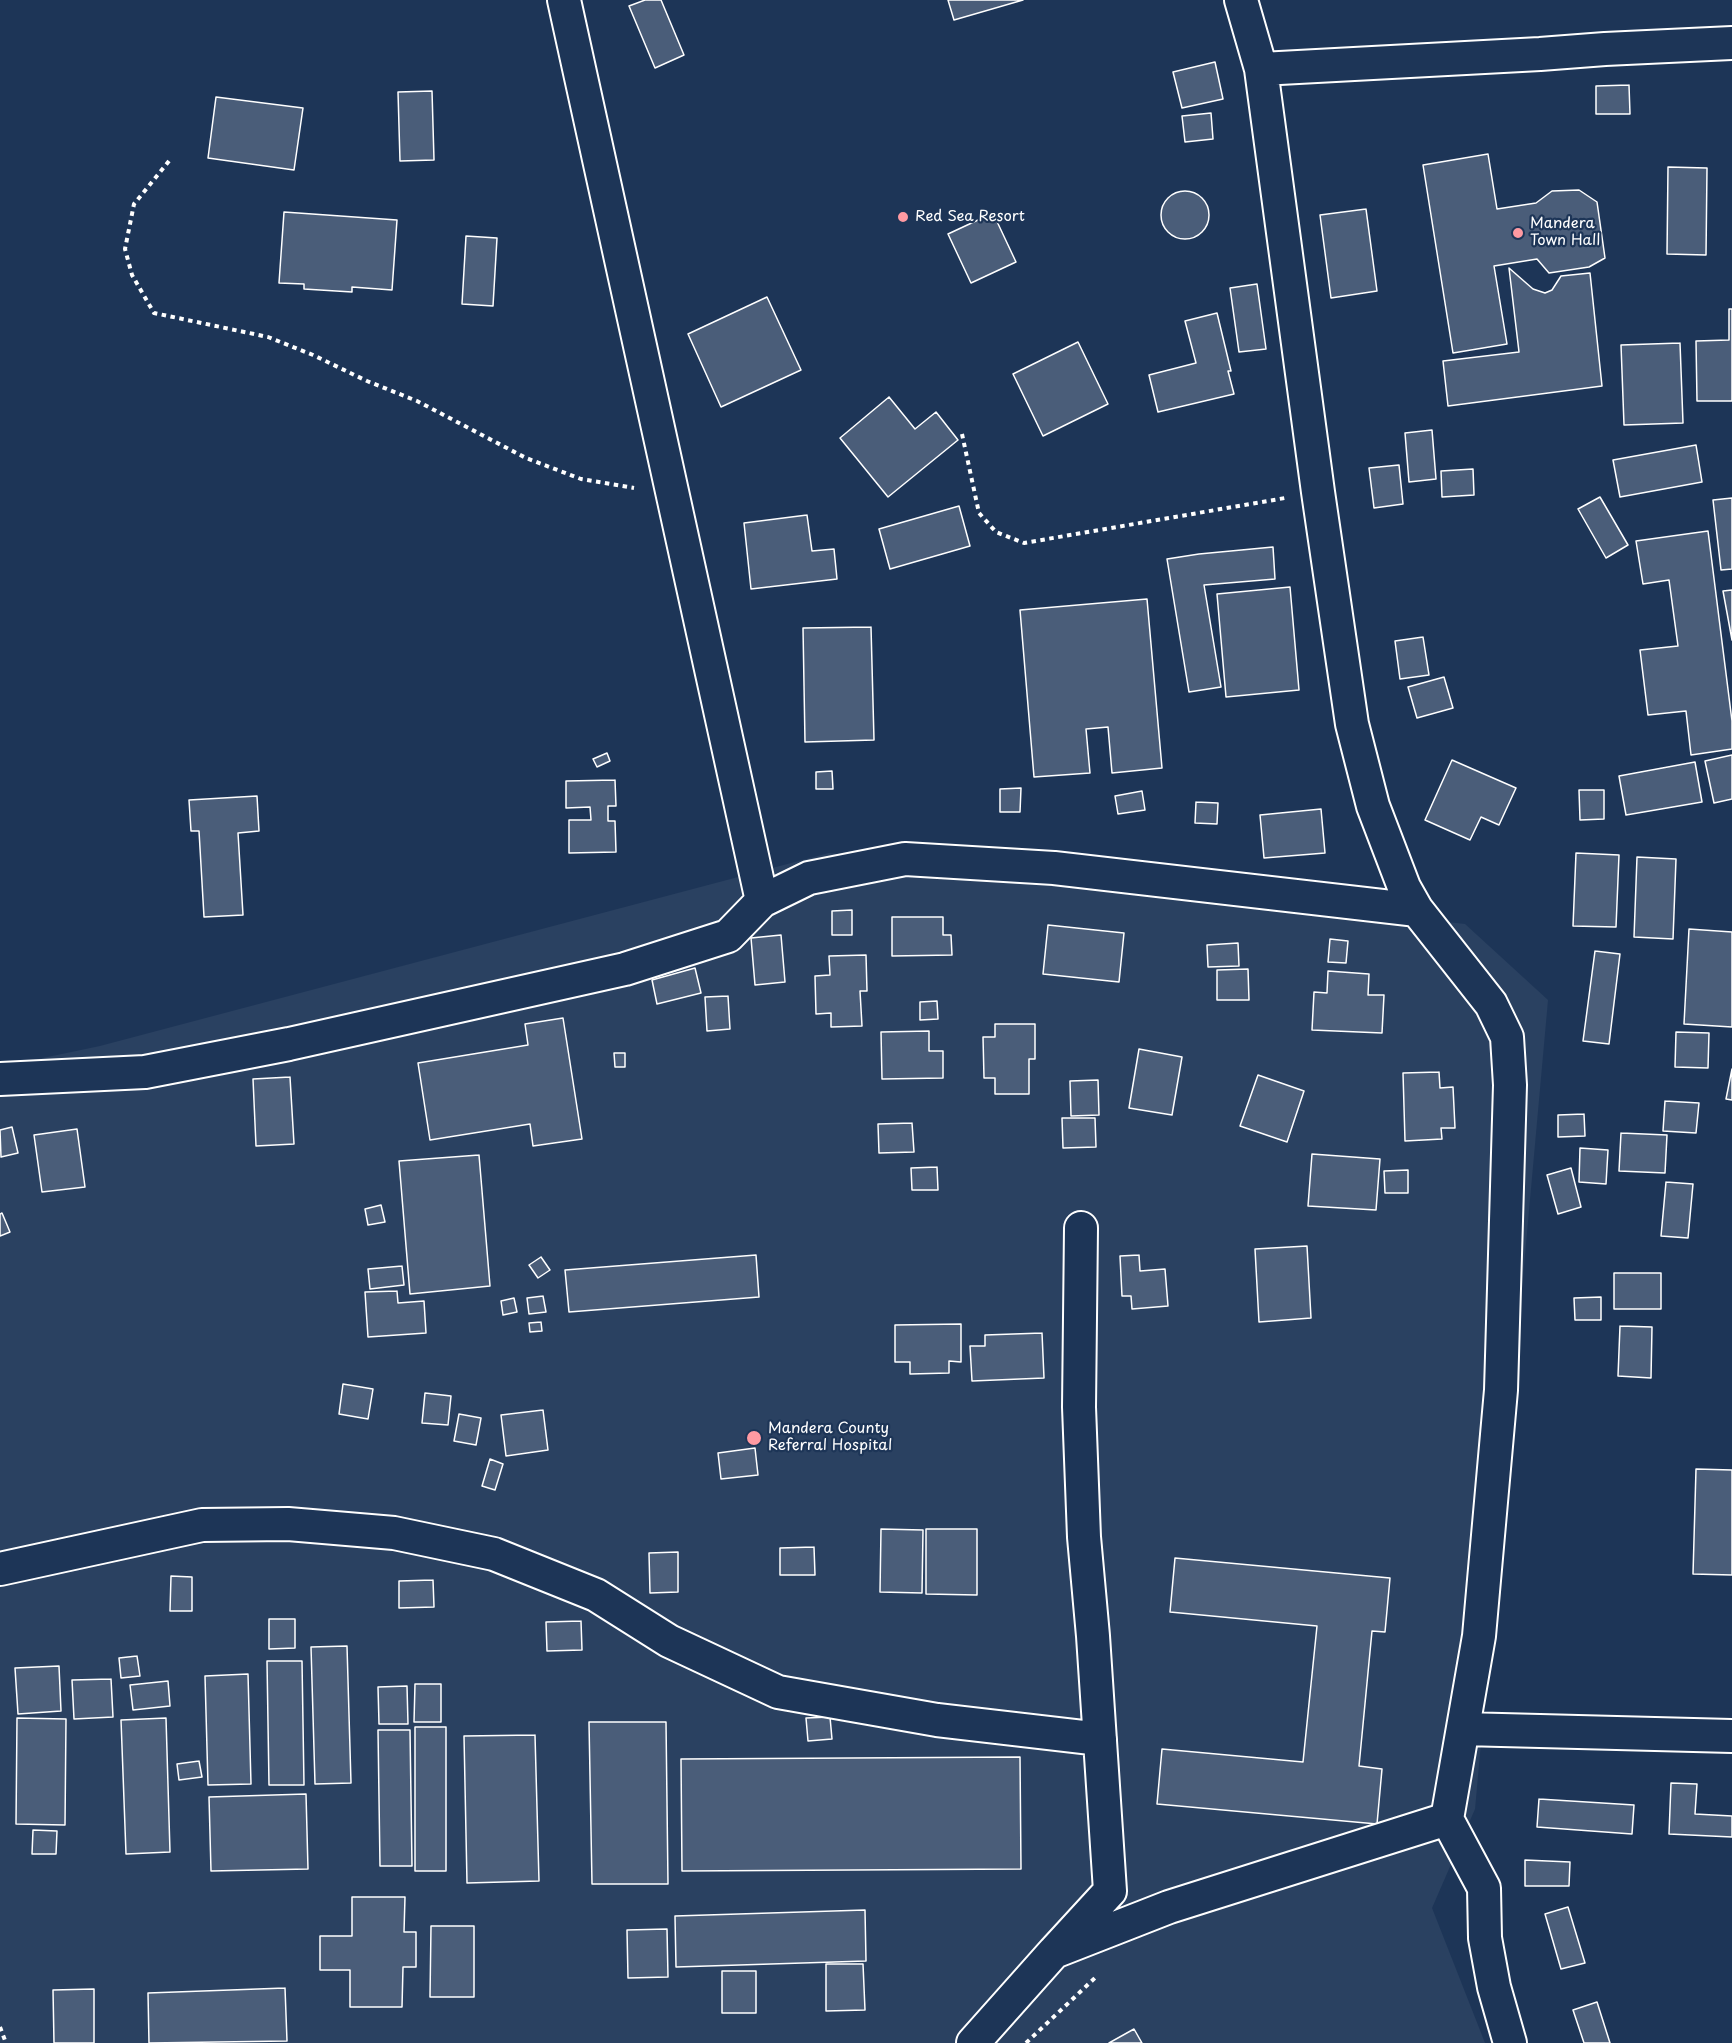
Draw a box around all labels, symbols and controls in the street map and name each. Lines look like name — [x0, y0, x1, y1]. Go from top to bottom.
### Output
place label: Red Sea Resort — [915, 208, 1025, 226]
marker: Red Sea Resort — [896, 210, 910, 224]
place label: Mandera Town Hall — [1530, 215, 1600, 250]
marker: Mandera Town Hall — [1511, 226, 1525, 240]
place label: Mandera County Referral Hospital — [768, 1420, 892, 1455]
marker: Mandera County Referral Hospital — [745, 1429, 763, 1447]

